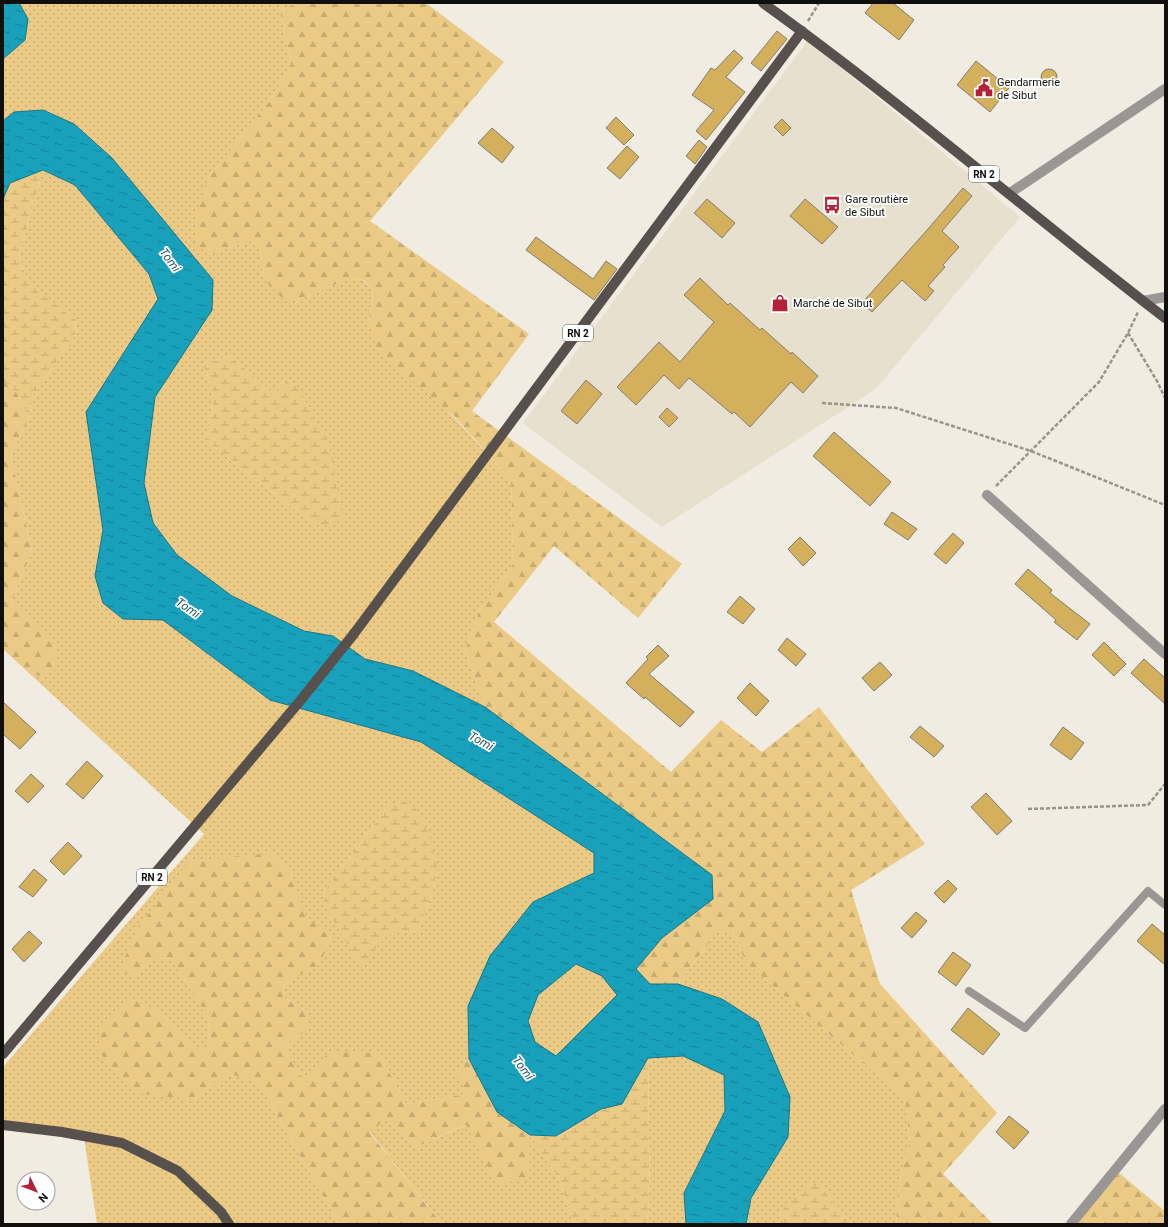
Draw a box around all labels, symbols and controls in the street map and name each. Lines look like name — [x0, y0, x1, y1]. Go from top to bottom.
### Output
place label: Gendarmerie de Sibut — [997, 76, 1060, 102]
public building icon: Gendarmerie de Sibut — [974, 78, 994, 98]
road number: RN 2 — [969, 166, 999, 182]
place label: Gare routière de Sibut — [845, 193, 908, 219]
bus stop icon: Gare routière de Sibut — [822, 195, 842, 215]
water label: Tomi — [157, 245, 183, 275]
shop icon: Marché de Sibut — [770, 293, 790, 313]
place label: Marché de Sibut — [793, 297, 873, 310]
road number: RN 2 — [563, 325, 593, 341]
water label: Tomi — [173, 595, 203, 621]
water label: Tomi — [466, 729, 496, 754]
road number: RN 2 — [137, 869, 167, 885]
water label: Tomi — [510, 1053, 537, 1083]
north arrow — [16, 1171, 56, 1211]
text: N — [35, 1190, 50, 1205]

